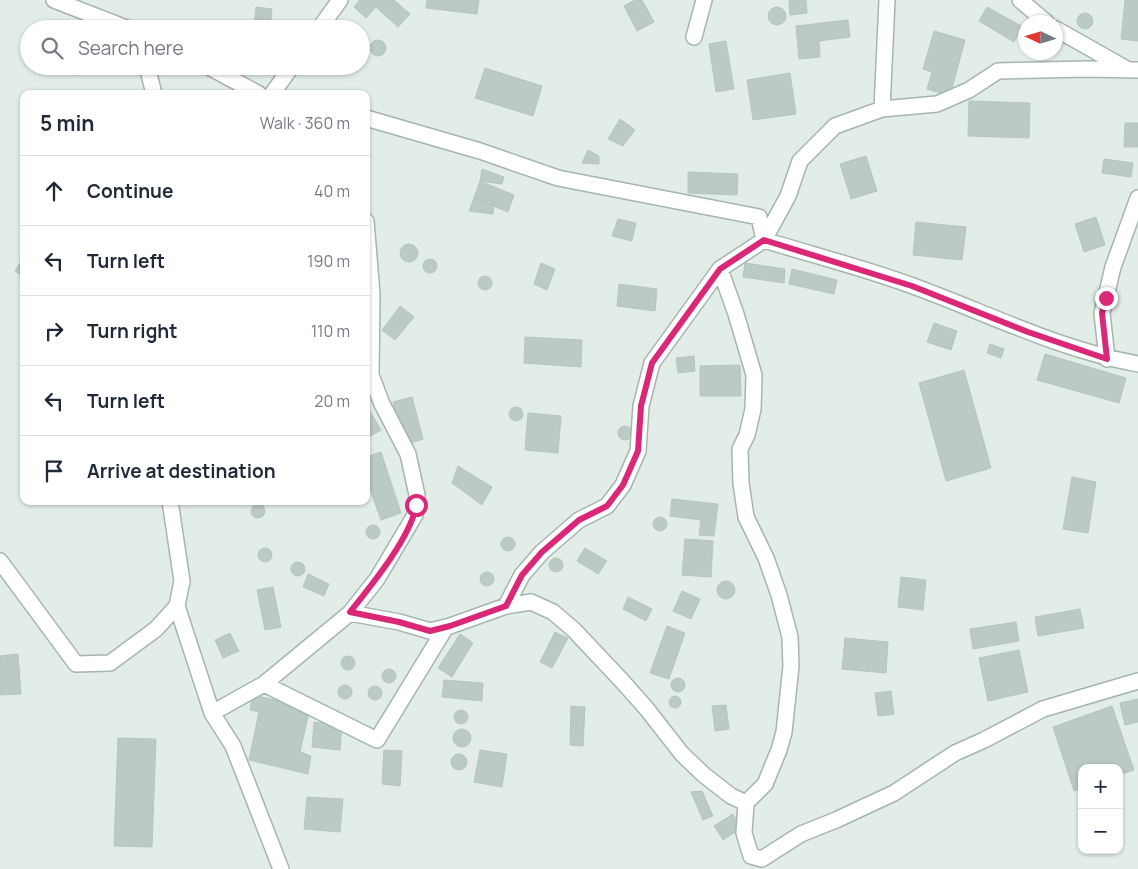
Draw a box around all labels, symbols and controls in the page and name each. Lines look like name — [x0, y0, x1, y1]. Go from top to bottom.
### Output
north arrow — [1018, 15, 1063, 60]
search box — [20, 20, 370, 75]
icon: search — [38, 34, 66, 62]
text: Search here — [78, 35, 184, 61]
text: 5 min — [40, 109, 94, 137]
text: Walk · 360 m — [260, 112, 350, 134]
icon: ahead — [40, 177, 68, 205]
text: Continue — [87, 178, 173, 204]
text: 40 m — [314, 180, 350, 202]
icon: left — [40, 247, 68, 275]
text: Turn left — [87, 248, 165, 274]
text: 190 m — [307, 250, 350, 272]
route end — [1095, 287, 1118, 310]
icon: right — [40, 317, 68, 345]
text: Turn right — [87, 318, 177, 344]
text: 110 m — [311, 320, 350, 342]
icon: left — [40, 387, 68, 415]
text: Turn left — [87, 388, 165, 414]
text: 20 m — [314, 390, 350, 412]
icon: arrive — [40, 457, 68, 485]
text: Arrive at destination — [87, 458, 276, 484]
route start — [405, 494, 428, 517]
map controls — [1078, 764, 1123, 854]
button: + — [1078, 764, 1123, 809]
button: − — [1078, 809, 1123, 854]

